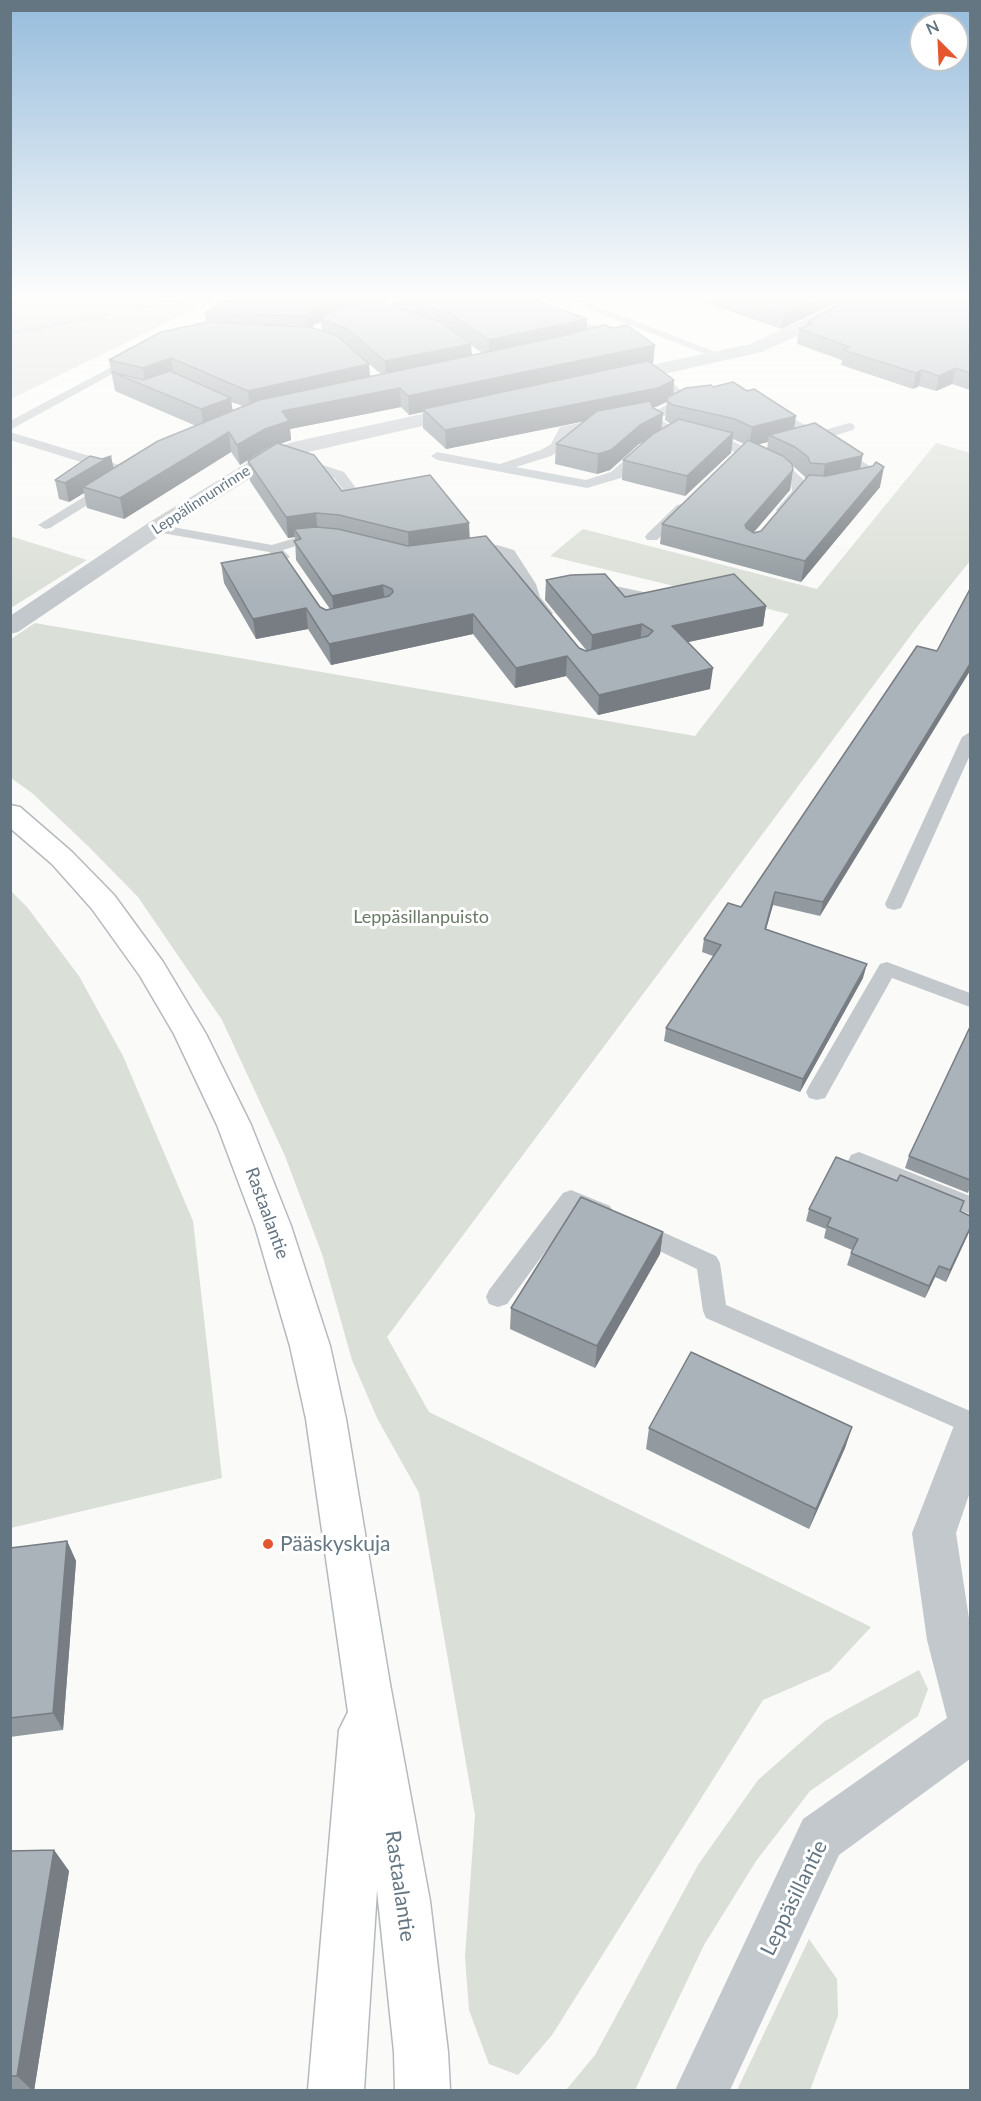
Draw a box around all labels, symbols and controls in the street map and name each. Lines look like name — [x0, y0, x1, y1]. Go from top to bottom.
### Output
north arrow — [909, 12, 969, 72]
text: N — [923, 16, 942, 38]
street label: Leppälinnunrinne — [148, 461, 254, 539]
park label: Leppäsillanpuisto — [353, 906, 489, 928]
street label: Rastaalantie — [240, 1164, 294, 1262]
place label: Pääskyskuja — [280, 1531, 390, 1557]
marker: Pääskyskuja — [261, 1537, 275, 1551]
street label: Rastaalantie — [380, 1829, 420, 1943]
street label: Leppäsillantie — [755, 1836, 833, 1960]

